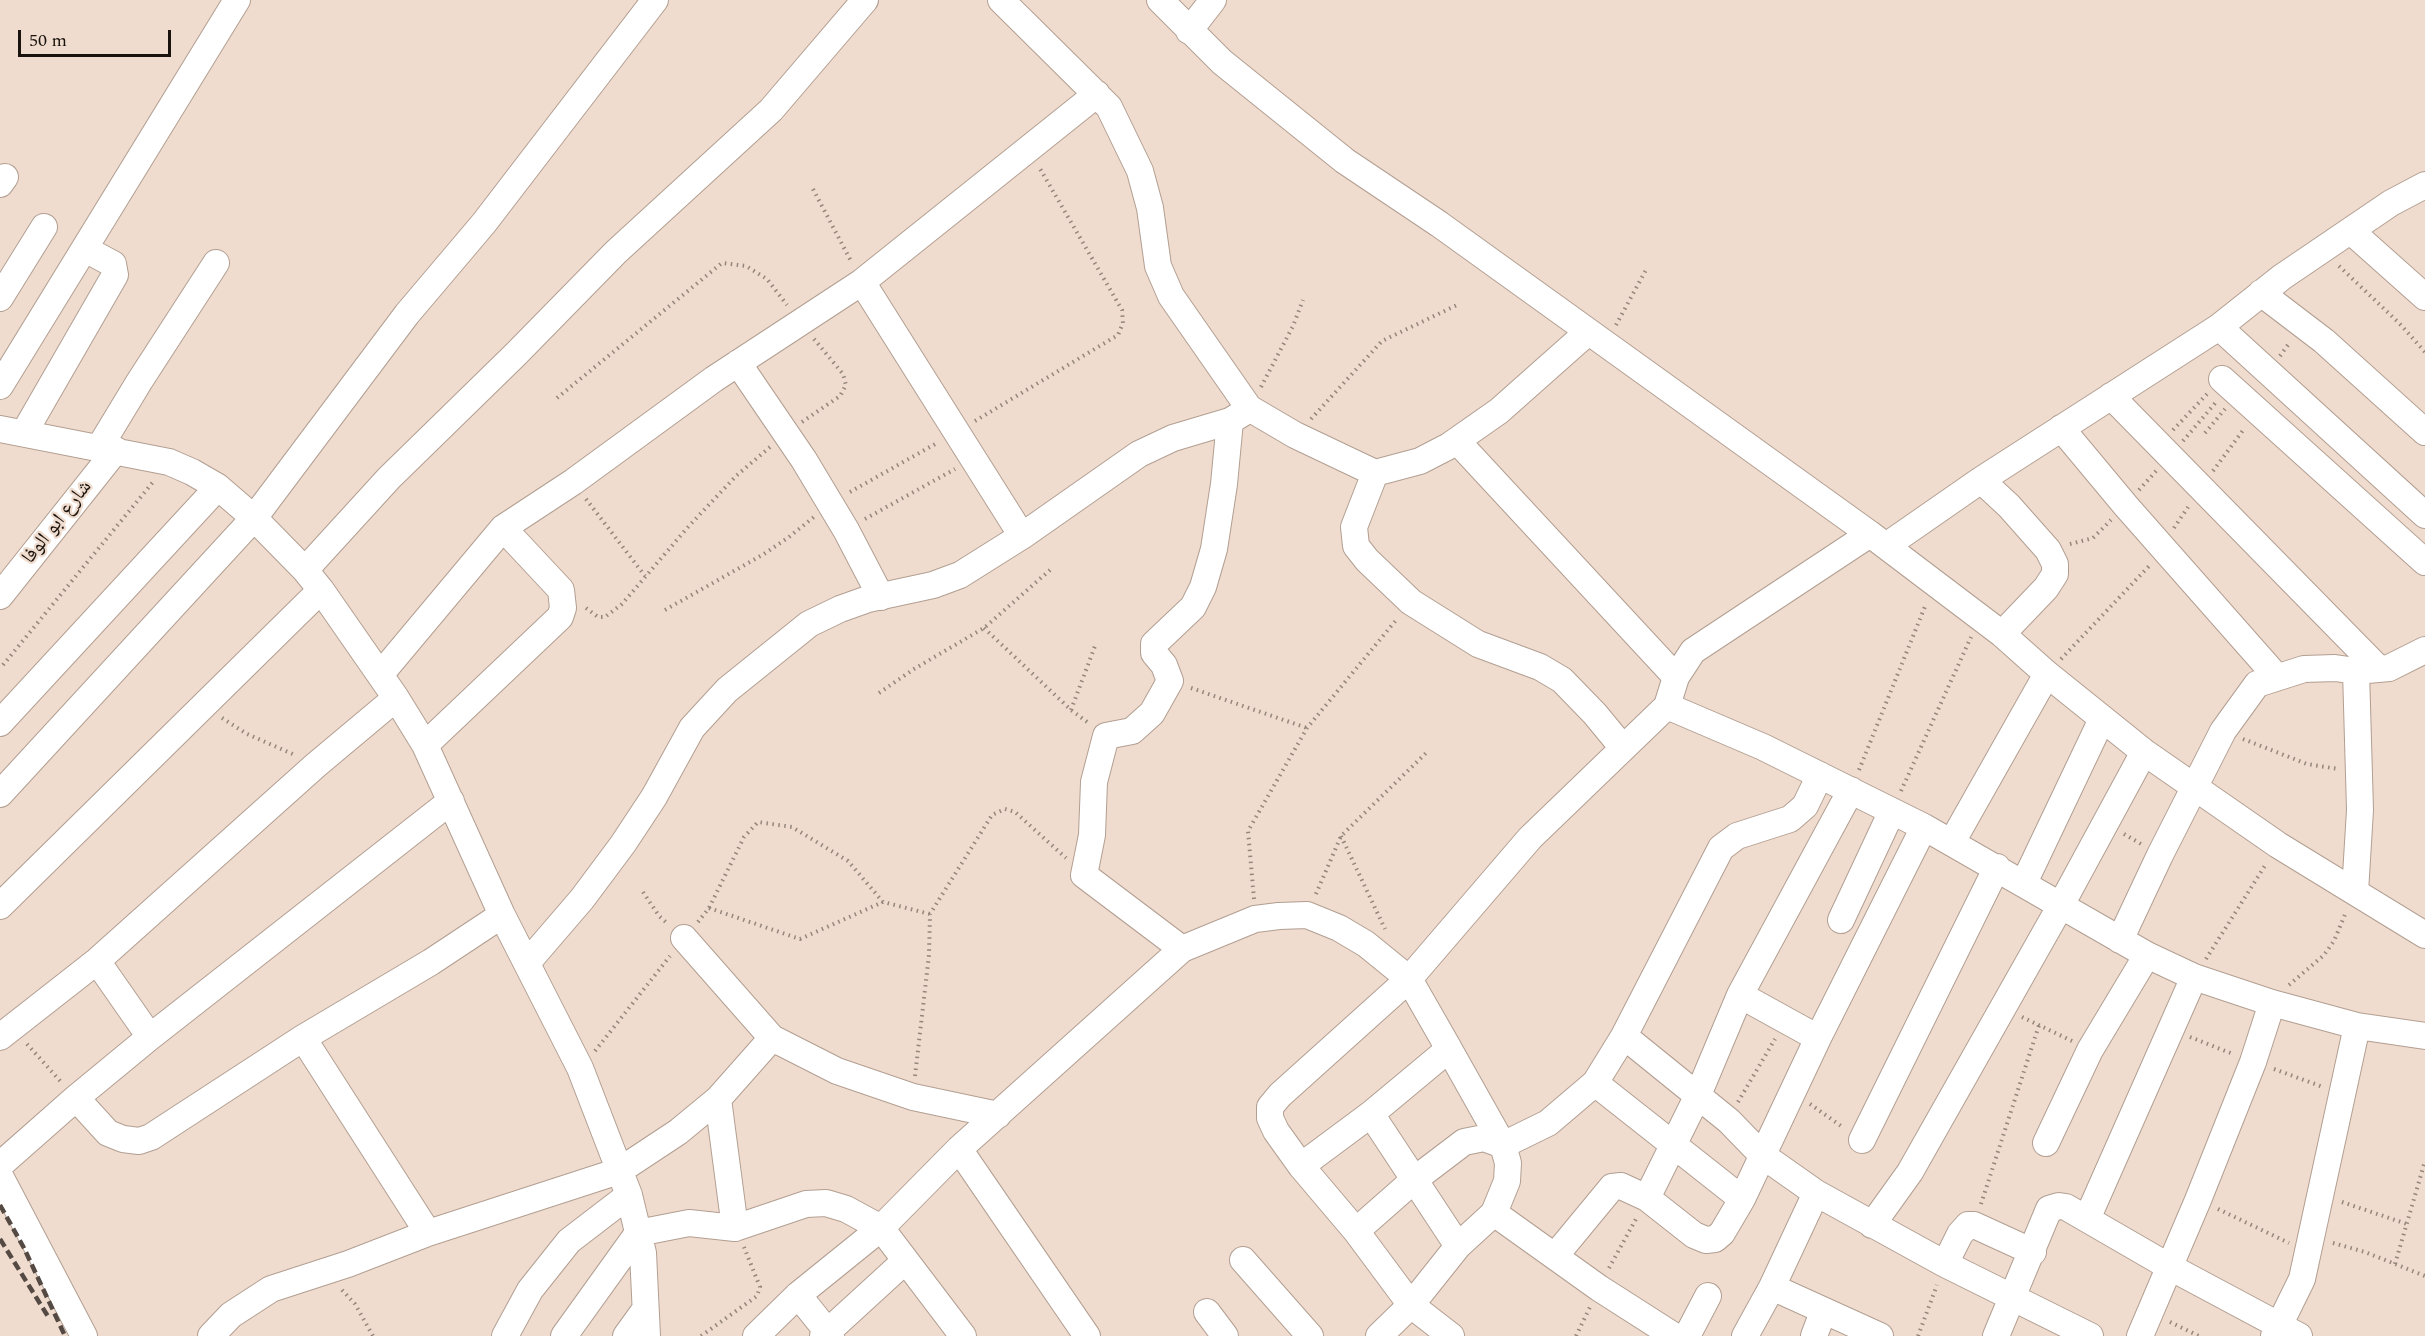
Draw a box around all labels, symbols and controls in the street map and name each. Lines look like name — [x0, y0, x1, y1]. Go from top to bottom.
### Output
scale bar — [21, 18, 174, 56]
text: 50 m — [29, 27, 67, 54]
street label: شارع ابو الوفا — [18, 476, 98, 570]

